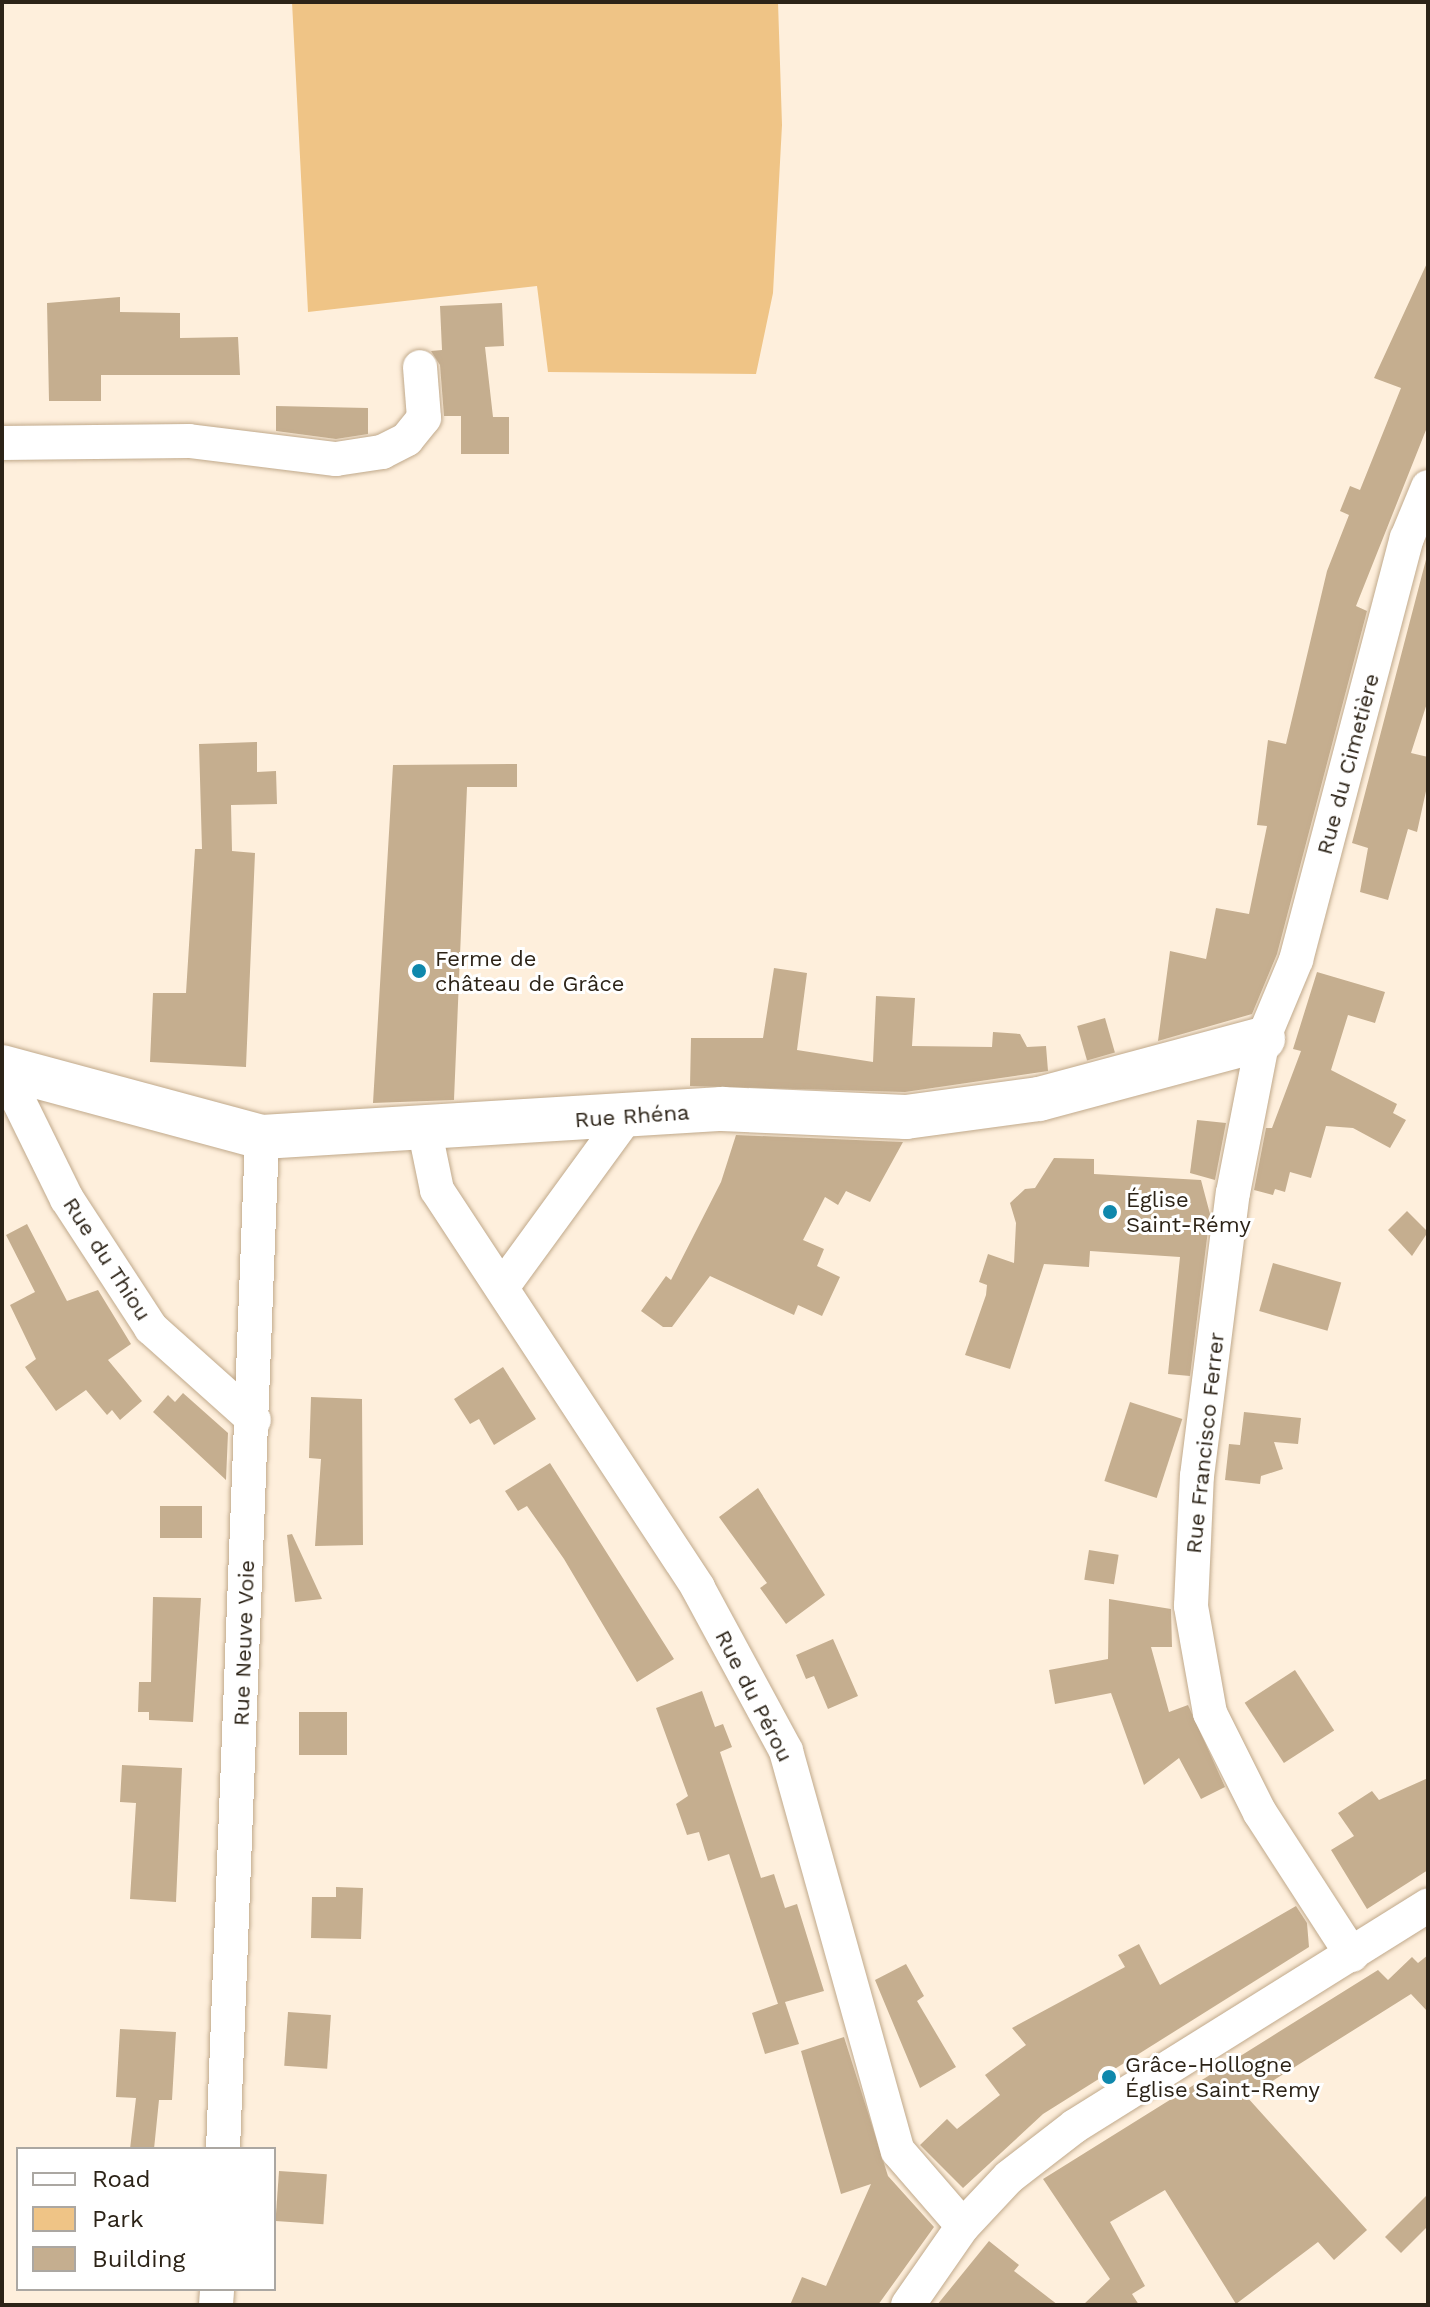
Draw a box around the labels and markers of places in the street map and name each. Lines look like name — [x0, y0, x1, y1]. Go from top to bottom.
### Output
place label: Ferme de château de Grâce — [435, 945, 624, 996]
marker: Ferme de château de Grâce — [410, 962, 428, 980]
place label: Église Saint-Rémy — [1126, 1186, 1251, 1238]
marker: Église Saint-Rémy — [1101, 1203, 1119, 1221]
place label: Grâce-Hollogne Église Saint-Remy — [1125, 2051, 1320, 2102]
marker: Grâce-Hollogne Église Saint-Remy — [1100, 2068, 1118, 2086]

